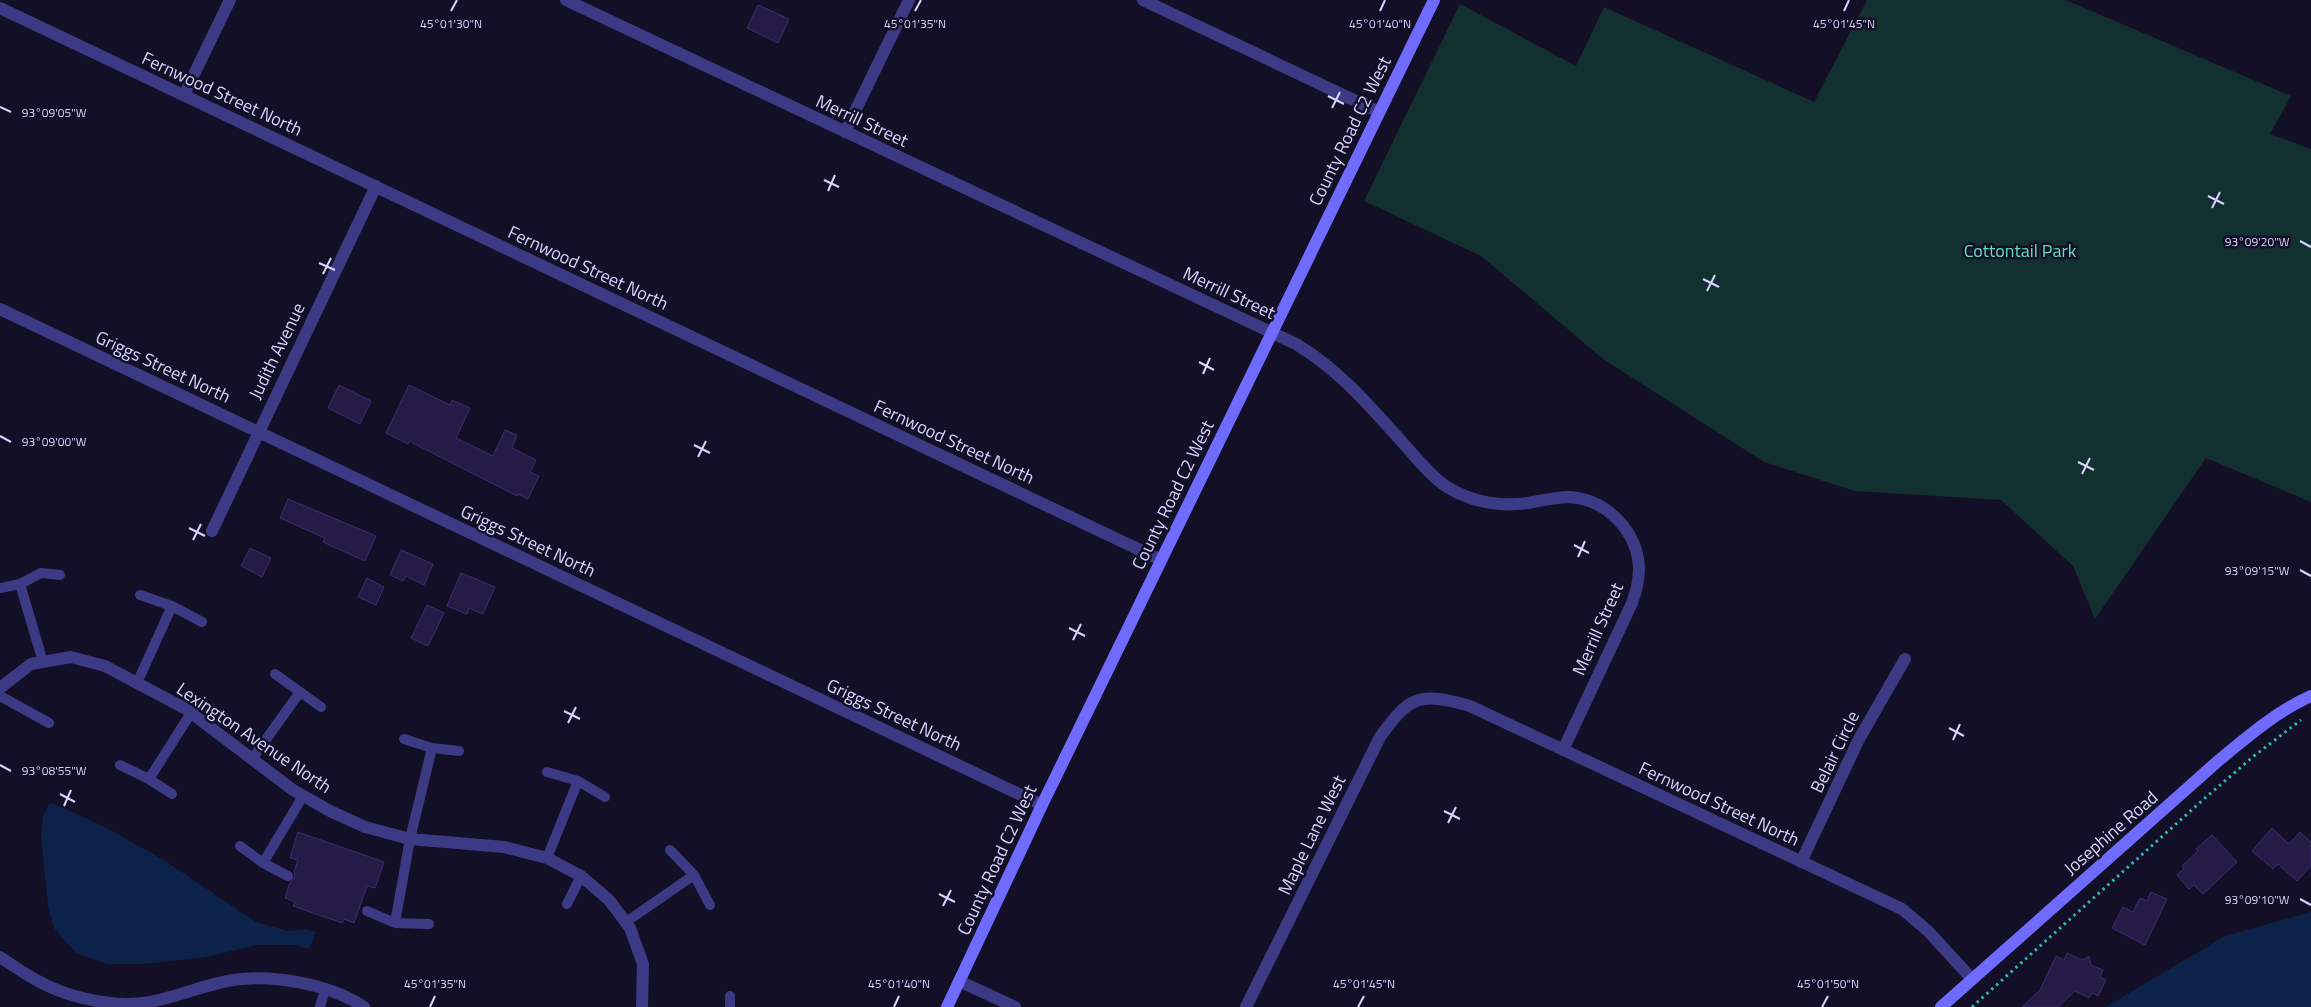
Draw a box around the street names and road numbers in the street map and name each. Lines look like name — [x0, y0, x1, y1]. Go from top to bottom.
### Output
street label: Fernwood Street North — [138, 44, 307, 143]
street label: County Road C2 West — [1302, 51, 1398, 210]
street label: Merrill Street — [812, 87, 913, 154]
street label: Fernwood Street North — [504, 218, 673, 317]
street label: Merrill Street — [1179, 259, 1280, 326]
street label: Judith Avenue — [242, 298, 312, 404]
street label: Griggs Street North — [91, 323, 235, 410]
street label: Fernwood Street North — [870, 392, 1039, 491]
street label: County Road C2 West — [1125, 415, 1221, 574]
street label: Griggs Street North — [456, 497, 600, 584]
street label: Merrill Street — [1565, 577, 1630, 680]
street label: Griggs Street North — [822, 671, 966, 758]
street label: Lexington Avenue North — [171, 675, 337, 800]
street label: Belair Circle — [1803, 706, 1866, 797]
street label: Fernwood Street North — [1635, 754, 1804, 853]
street label: Maple Lane West — [1271, 770, 1353, 899]
street label: County Road C2 West — [950, 779, 1044, 940]
street label: Josephine Road — [2058, 784, 2164, 881]

